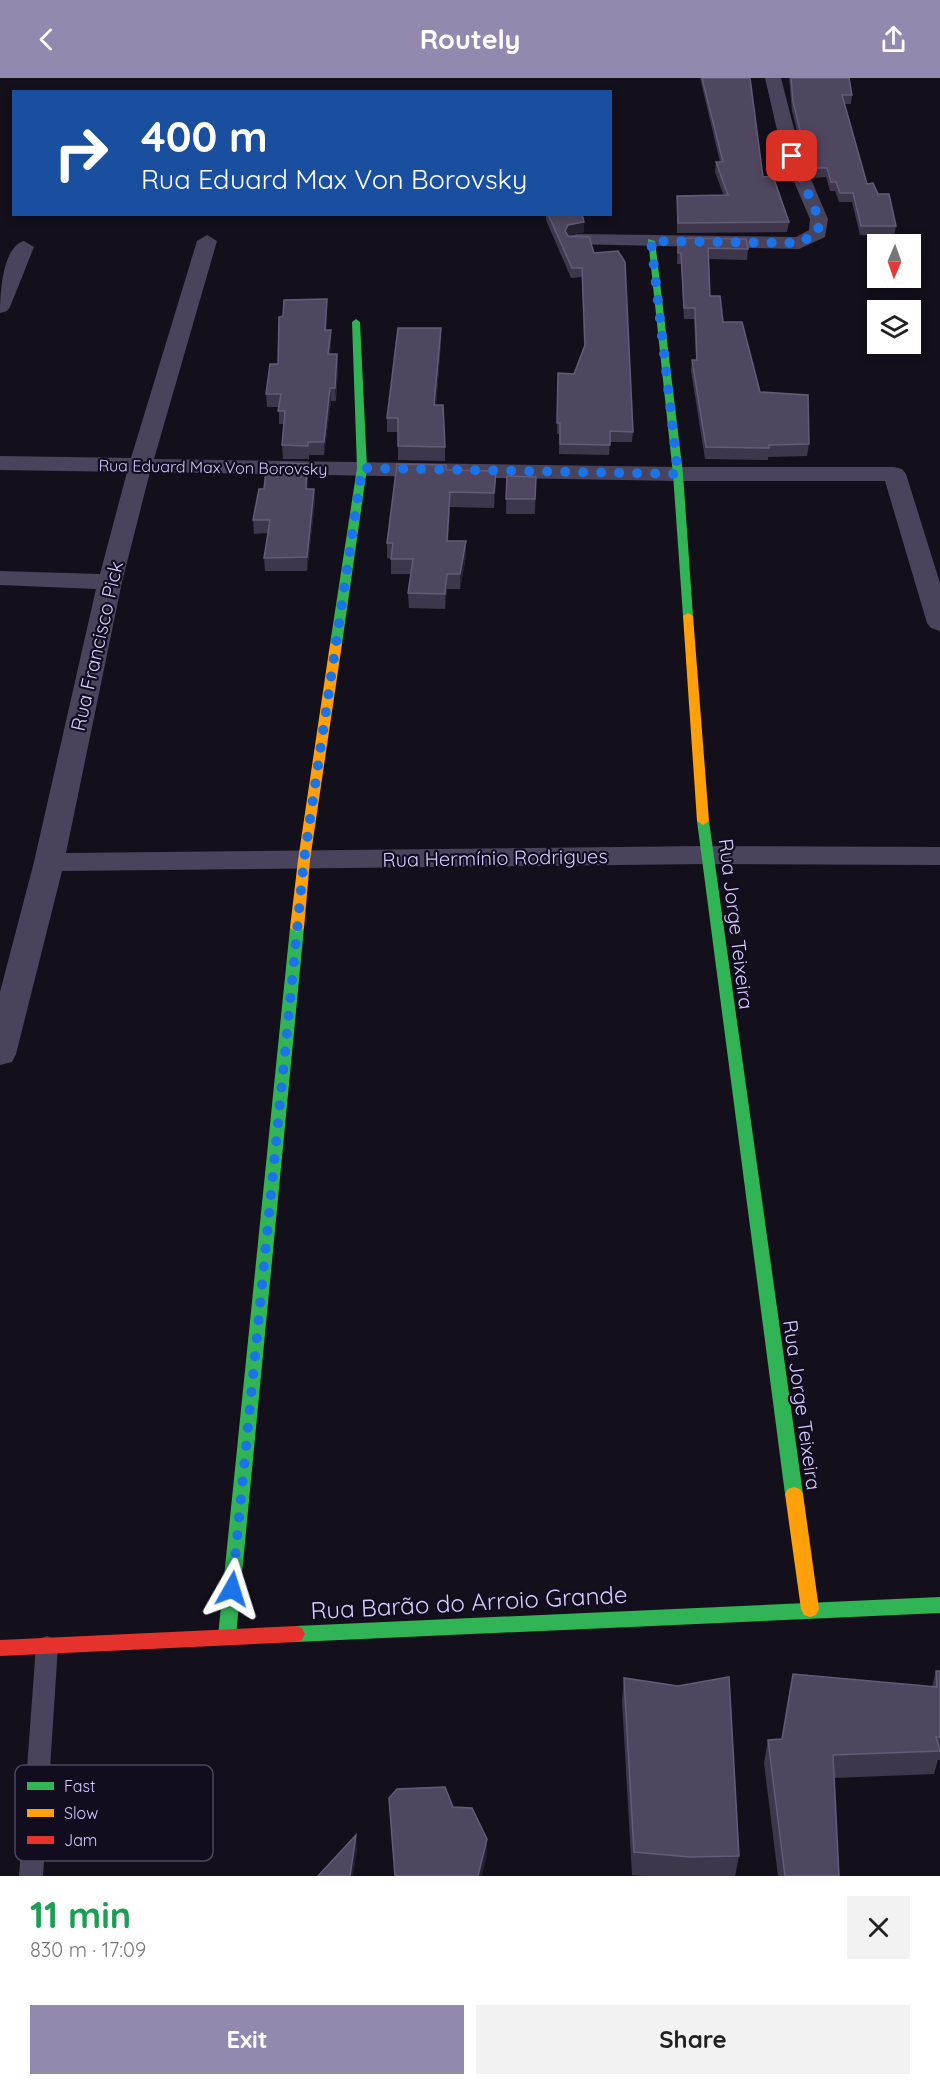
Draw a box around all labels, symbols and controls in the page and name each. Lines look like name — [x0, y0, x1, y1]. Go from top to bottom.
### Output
text: Routely — [420, 22, 520, 56]
icon: back — [30, 23, 63, 56]
icon: share — [877, 23, 910, 56]
text: 400 m — [141, 110, 268, 163]
icon: right — [42, 114, 120, 192]
pin — [766, 130, 817, 181]
icon: arrive — [775, 139, 808, 172]
text: Rua Eduard Max Von Borovsky — [141, 162, 527, 196]
north arrow — [867, 234, 921, 288]
map controls — [867, 234, 921, 354]
button: layers — [867, 300, 921, 354]
street label: Rua Eduard Max Von Borovsky — [98, 455, 328, 479]
street label: Rua Francisco Pick — [65, 558, 128, 733]
street label: Rua Jorge Teixeira — [714, 837, 759, 1011]
street label: Rua Hermínio Rodrigues — [382, 843, 608, 872]
street label: Rua Jorge Teixeira — [778, 1318, 827, 1492]
position arrow — [200, 1557, 264, 1621]
street label: Rua Barão do Arroio Grande — [310, 1579, 628, 1625]
legend — [15, 1765, 213, 1861]
text: Fast — [64, 1776, 95, 1796]
text: Slow — [64, 1803, 98, 1823]
text: Jam — [64, 1830, 97, 1850]
text: 11 min — [30, 1892, 131, 1937]
button: close — [847, 1896, 910, 1959]
text: 830 m · 17:09 — [30, 1937, 146, 1962]
button: Exit — [30, 2005, 464, 2074]
button: Share — [476, 2005, 910, 2074]

